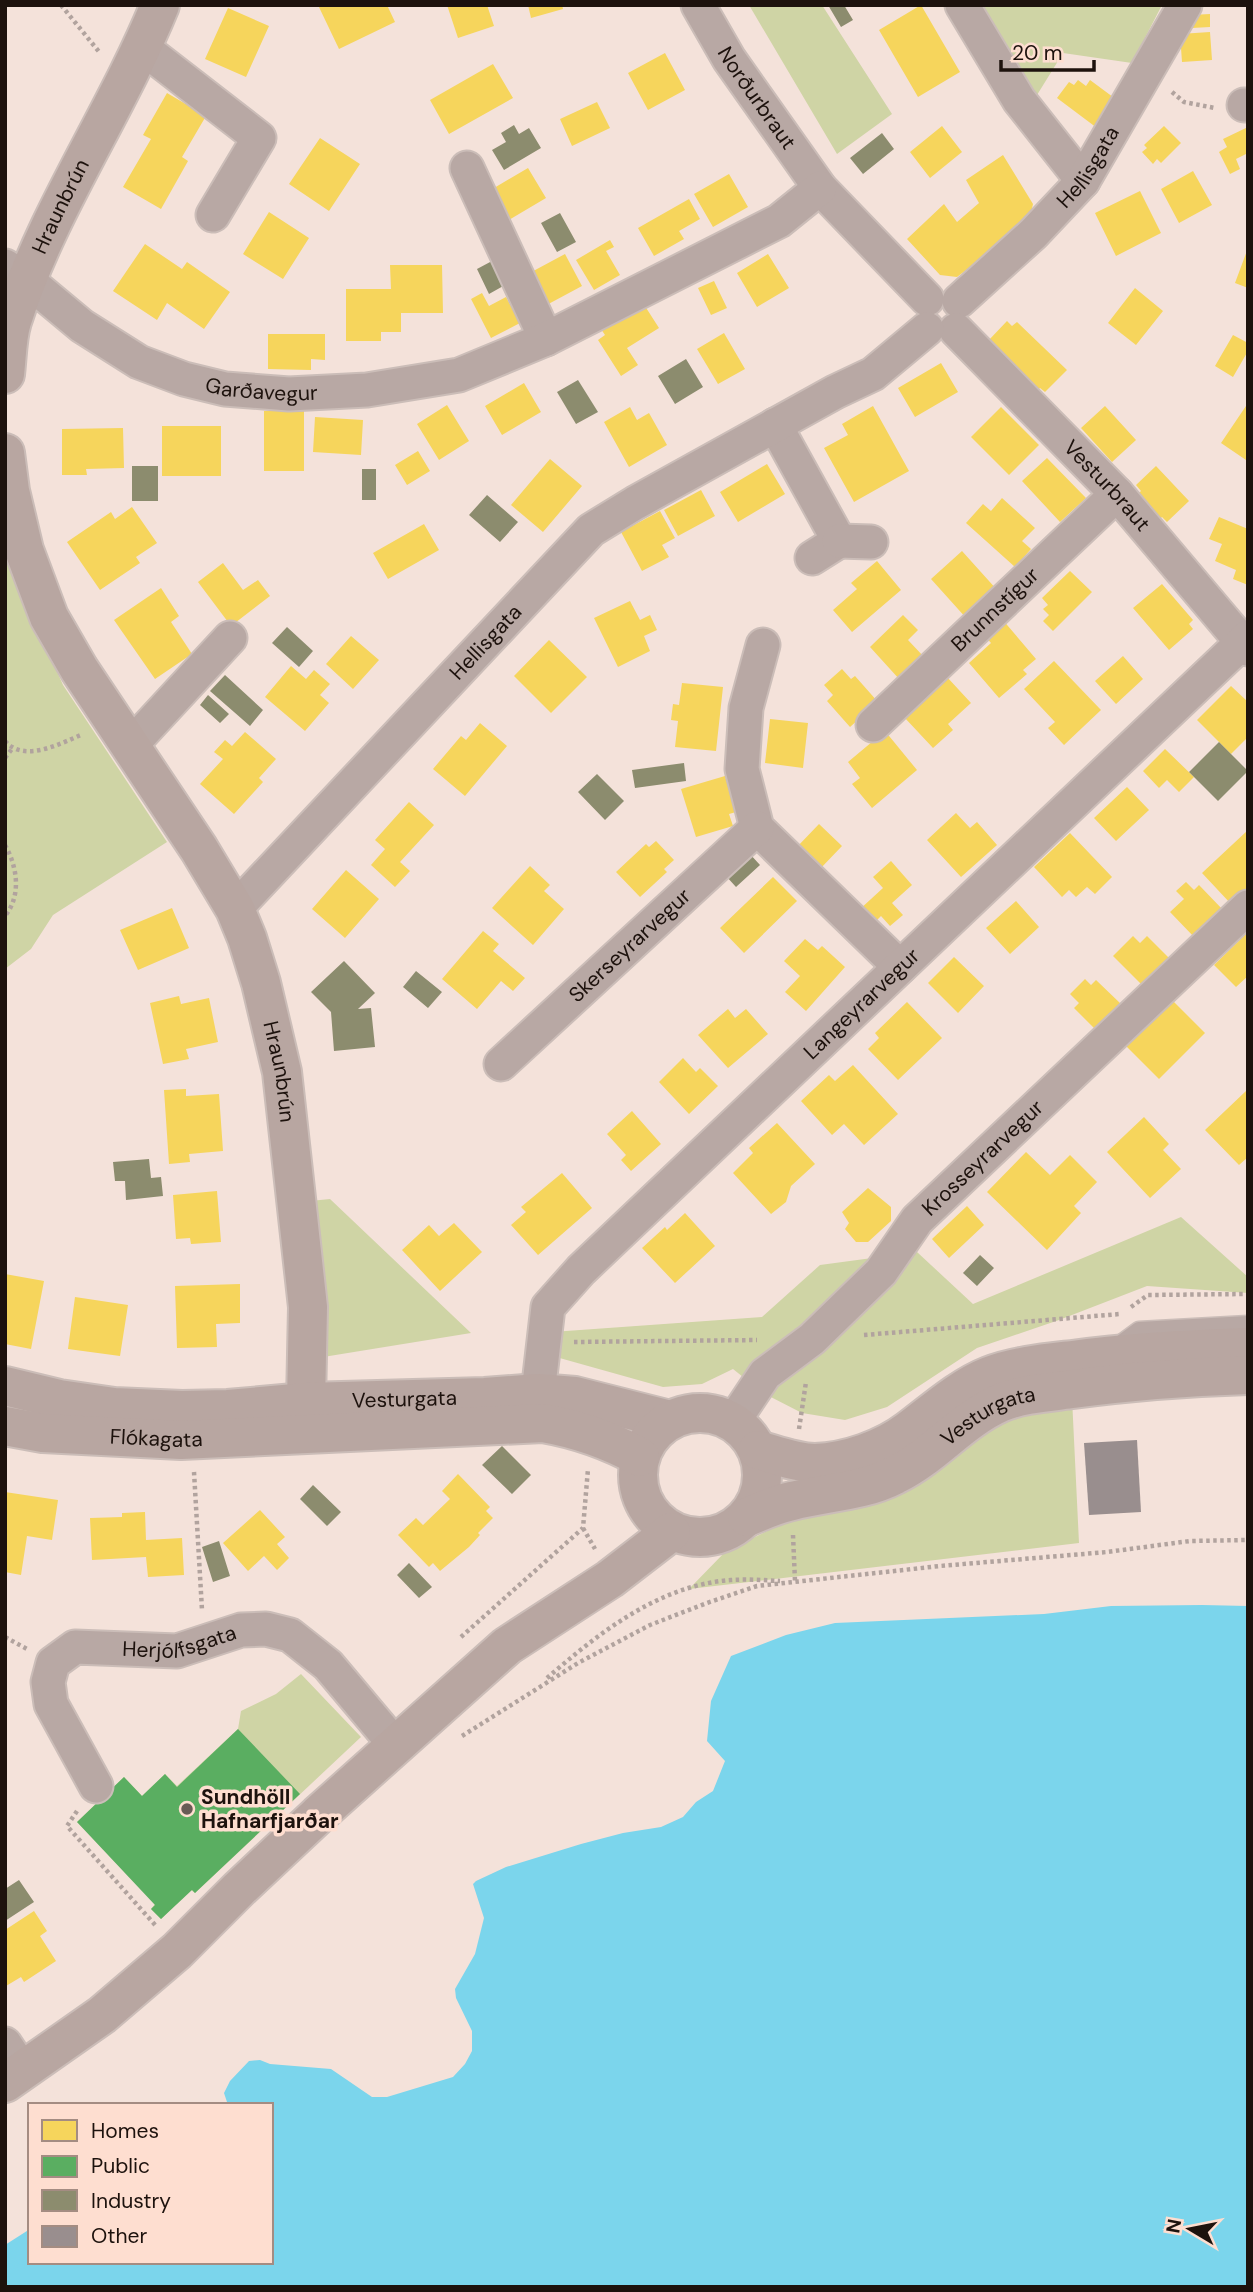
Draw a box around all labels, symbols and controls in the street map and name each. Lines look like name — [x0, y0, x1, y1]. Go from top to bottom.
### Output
scale bar — [1001, 28, 1094, 72]
text: 20 m — [1012, 39, 1063, 67]
street label: Norðurbraut — [711, 41, 802, 155]
street label: Hellisgata — [1050, 121, 1126, 214]
street label: Hraunbrún — [25, 154, 96, 258]
street label: Garðavegur — [202, 371, 319, 408]
street label: Vesturbraut — [1058, 434, 1157, 537]
street label: Brunnstígur — [945, 561, 1045, 658]
street label: Hellisgata — [443, 598, 528, 686]
street label: Skerseyrarvegur — [563, 882, 697, 1009]
street label: Langeyrarvegur — [798, 942, 926, 1066]
street label: Hraunbrún — [256, 1018, 301, 1124]
street label: Krosseyrarvegur — [916, 1094, 1050, 1222]
street label: Vesturgata — [935, 1380, 1038, 1452]
street label: Vesturgata — [352, 1384, 457, 1415]
street label: Flókagata — [109, 1422, 203, 1454]
street label: Herjólfsgata — [122, 1619, 240, 1665]
place label: Sundhöll Hafnarfjarðar — [201, 1783, 339, 1835]
marker: Sundhöll Hafnarfjarðar — [179, 1801, 195, 1817]
legend — [28, 2103, 273, 2264]
text: Homes — [91, 2117, 159, 2145]
text: Public — [91, 2152, 150, 2180]
text: Industry — [91, 2187, 171, 2215]
north arrow — [1155, 2194, 1225, 2264]
text: N — [1160, 2217, 1187, 2235]
text: Other — [91, 2222, 147, 2250]

